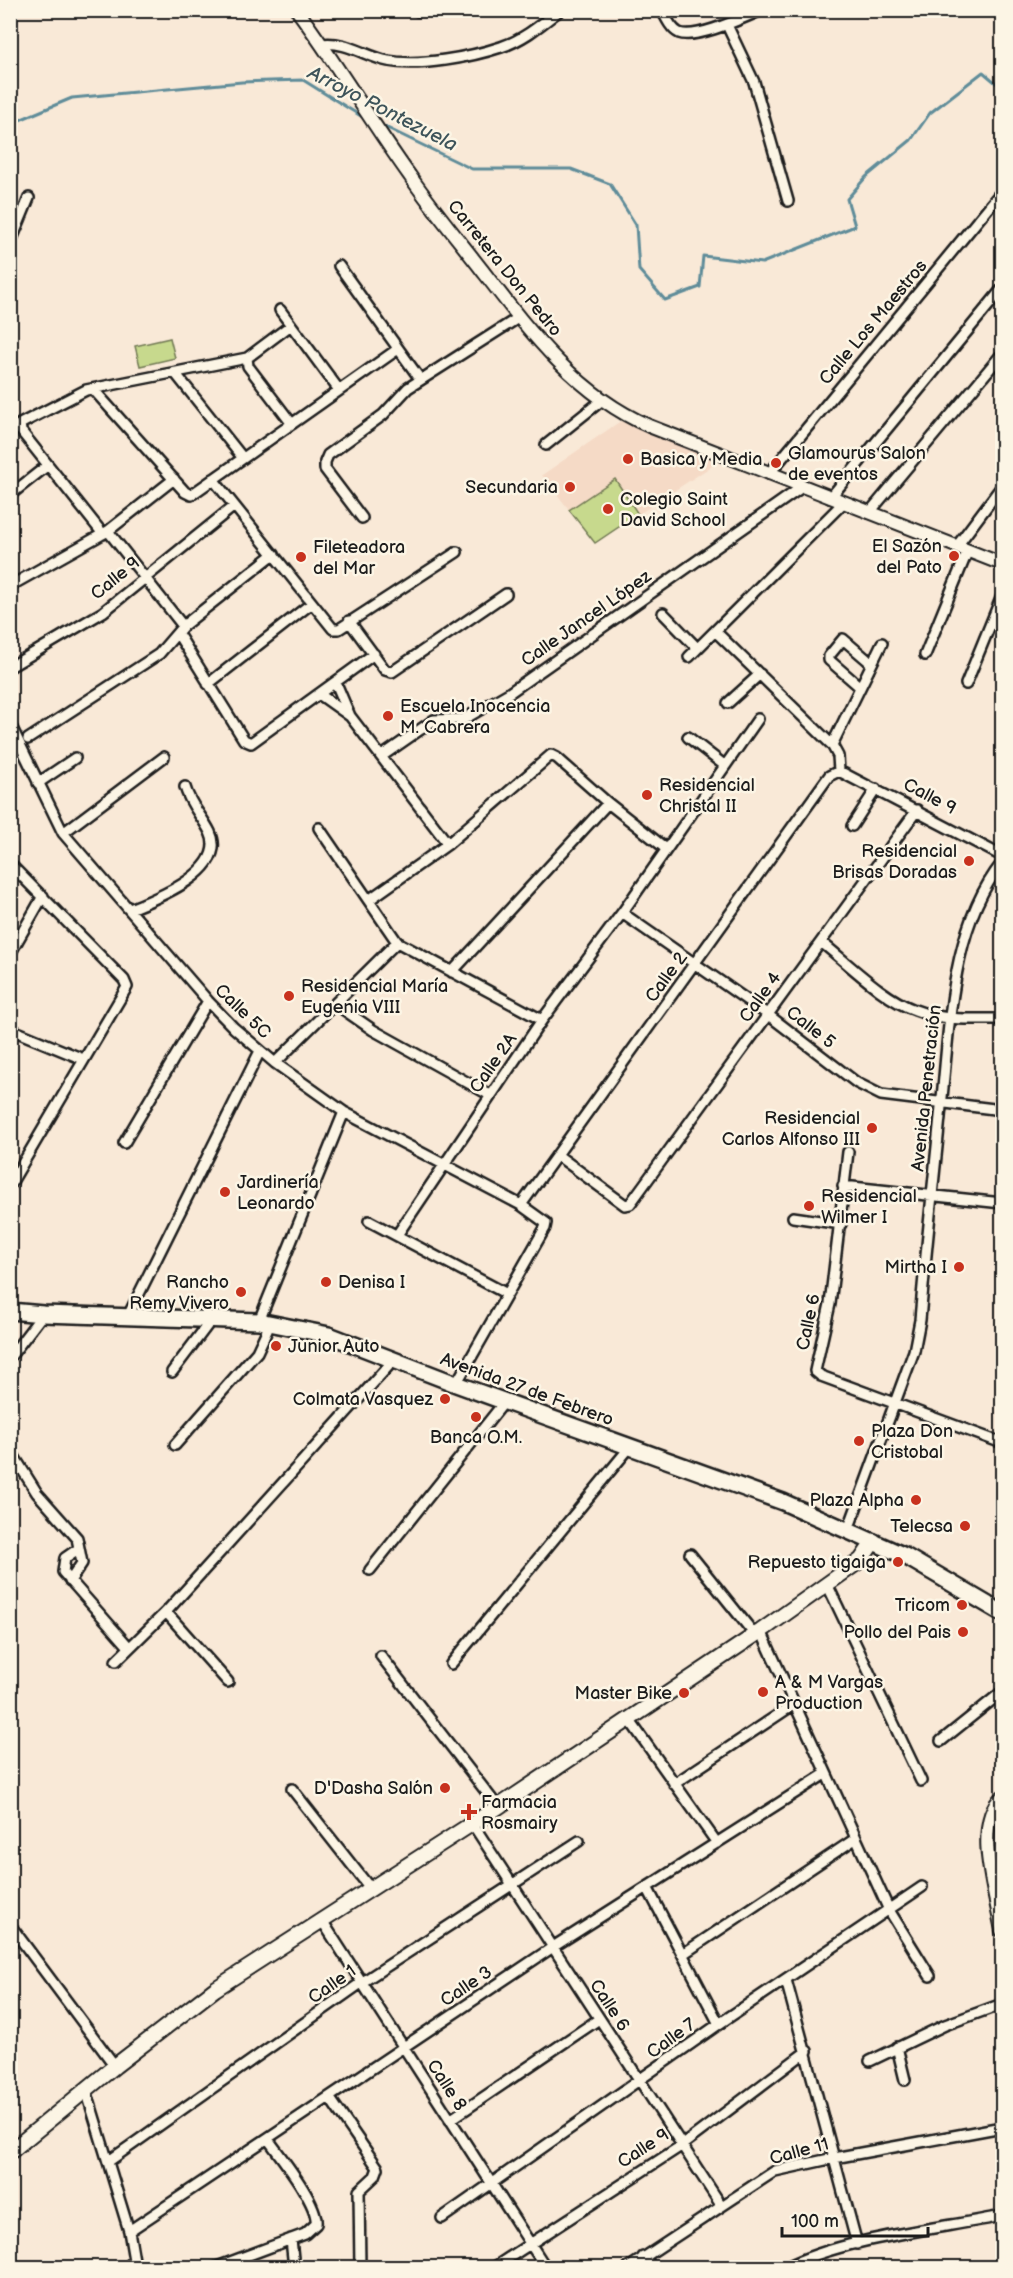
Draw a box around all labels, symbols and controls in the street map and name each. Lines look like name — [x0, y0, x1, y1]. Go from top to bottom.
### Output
water label: Arroyo Pontezuela — [303, 60, 461, 157]
street label: Carretera Don Pedro — [443, 196, 566, 341]
street label: Calle Los Maestros — [815, 256, 932, 389]
place label: Glamourus Salon de eventos — [788, 443, 926, 485]
place label: Basica y Media — [640, 449, 762, 470]
marker: Basica y Media — [621, 452, 635, 466]
marker: Glamourus Salon de eventos — [769, 456, 783, 470]
place label: Secundaria — [465, 477, 558, 498]
marker: Secundaria — [563, 480, 577, 494]
place label: Colegio Saint David School — [620, 489, 728, 531]
marker: Colegio Saint David School — [601, 502, 615, 516]
place label: El Sazón del Pato — [872, 536, 942, 578]
place label: Fileteadora del Mar — [313, 537, 405, 579]
marker: El Sazón del Pato — [947, 549, 961, 563]
marker: Fileteadora del Mar — [294, 550, 308, 564]
street label: Calle 9 — [87, 552, 144, 604]
street label: Calle Jancel López — [517, 565, 656, 671]
place label: Escuela Inocencia M. Cabrera — [400, 696, 550, 738]
marker: Escuela Inocencia M. Cabrera — [381, 709, 395, 723]
street label: Calle 9 — [900, 774, 960, 819]
place label: Residencial Christal II — [659, 775, 755, 817]
marker: Residencial Christal II — [640, 788, 654, 802]
place label: Residencial Brisas Doradas — [832, 841, 957, 883]
marker: Residencial Brisas Doradas — [962, 854, 976, 868]
street label: Calle 2 — [641, 948, 692, 1007]
street label: Calle 4 — [735, 968, 786, 1027]
place label: Residencial María Eugenia VIII — [301, 976, 448, 1018]
street label: Calle 5C — [210, 980, 275, 1043]
marker: Residencial María Eugenia VIII — [282, 989, 296, 1003]
street label: Calle 5 — [782, 1002, 840, 1053]
street label: Avenida Penetración — [907, 1004, 946, 1172]
street label: Calle 2A — [465, 1029, 522, 1097]
place label: Residencial Carlos Alfonso III — [722, 1108, 860, 1150]
marker: Residencial Carlos Alfonso III — [865, 1121, 879, 1135]
place label: Jardinería Leonardo — [237, 1172, 319, 1214]
marker: Jardinería Leonardo — [218, 1185, 232, 1199]
place label: Residencial Wilmer I — [821, 1186, 917, 1228]
marker: Residencial Wilmer I — [802, 1199, 816, 1213]
place label: Mirtha I — [884, 1257, 947, 1278]
marker: Mirtha I — [952, 1260, 966, 1274]
place label: Rancho Remy Vivero — [129, 1272, 229, 1314]
place label: Denisa I — [338, 1272, 405, 1293]
marker: Denisa I — [319, 1275, 333, 1289]
marker: Rancho Remy Vivero — [234, 1285, 248, 1299]
street label: Calle 6 — [792, 1292, 825, 1352]
place label: Junior Auto — [288, 1336, 379, 1357]
marker: Junior Auto — [269, 1339, 283, 1353]
street label: Avenida 27 de Febrero — [437, 1348, 616, 1431]
place label: Colmata Vasquez — [293, 1389, 433, 1410]
marker: Colmata Vasquez — [438, 1392, 452, 1406]
marker: Banca O.M. — [469, 1410, 483, 1424]
place label: Plaza Don Cristobal — [871, 1421, 953, 1463]
place label: Banca O.M. — [430, 1427, 522, 1448]
marker: Plaza Don Cristobal — [852, 1434, 866, 1448]
place label: Plaza Alpha — [810, 1490, 904, 1511]
marker: Plaza Alpha — [909, 1493, 923, 1507]
place label: Telecsa — [890, 1516, 953, 1537]
marker: Telecsa — [958, 1519, 972, 1533]
place label: Repuesto tigaiga — [747, 1552, 886, 1573]
marker: Repuesto tigaiga — [891, 1555, 905, 1569]
place label: Tricom — [895, 1595, 950, 1616]
marker: Tricom — [955, 1598, 969, 1612]
place label: Pollo del Pais — [843, 1622, 951, 1643]
marker: Pollo del Pais — [956, 1625, 970, 1639]
place label: A & M Vargas Production — [775, 1672, 883, 1714]
place label: Master Bike — [575, 1683, 672, 1704]
marker: A & M Vargas Production — [756, 1685, 770, 1699]
marker: Master Bike — [677, 1686, 691, 1700]
place label: D'Dasha Salón — [314, 1778, 433, 1799]
marker: D'Dasha Salón — [438, 1781, 452, 1795]
place label: Farmacia Rosmairy — [481, 1792, 559, 1834]
marker: Farmacia Rosmairy — [462, 1805, 476, 1819]
street label: Calle 1 — [304, 1960, 360, 2008]
street label: Calle 3 — [437, 1962, 496, 2011]
street label: Calle 6 — [585, 1975, 634, 2035]
street label: Calle 7 — [643, 2014, 700, 2063]
street label: Calle 8 — [422, 2056, 471, 2115]
street label: Calle 9 — [614, 2124, 673, 2173]
street label: Calle 11 — [767, 2134, 831, 2169]
scale bar — [782, 2200, 928, 2238]
text: 100 m — [791, 2211, 839, 2232]

